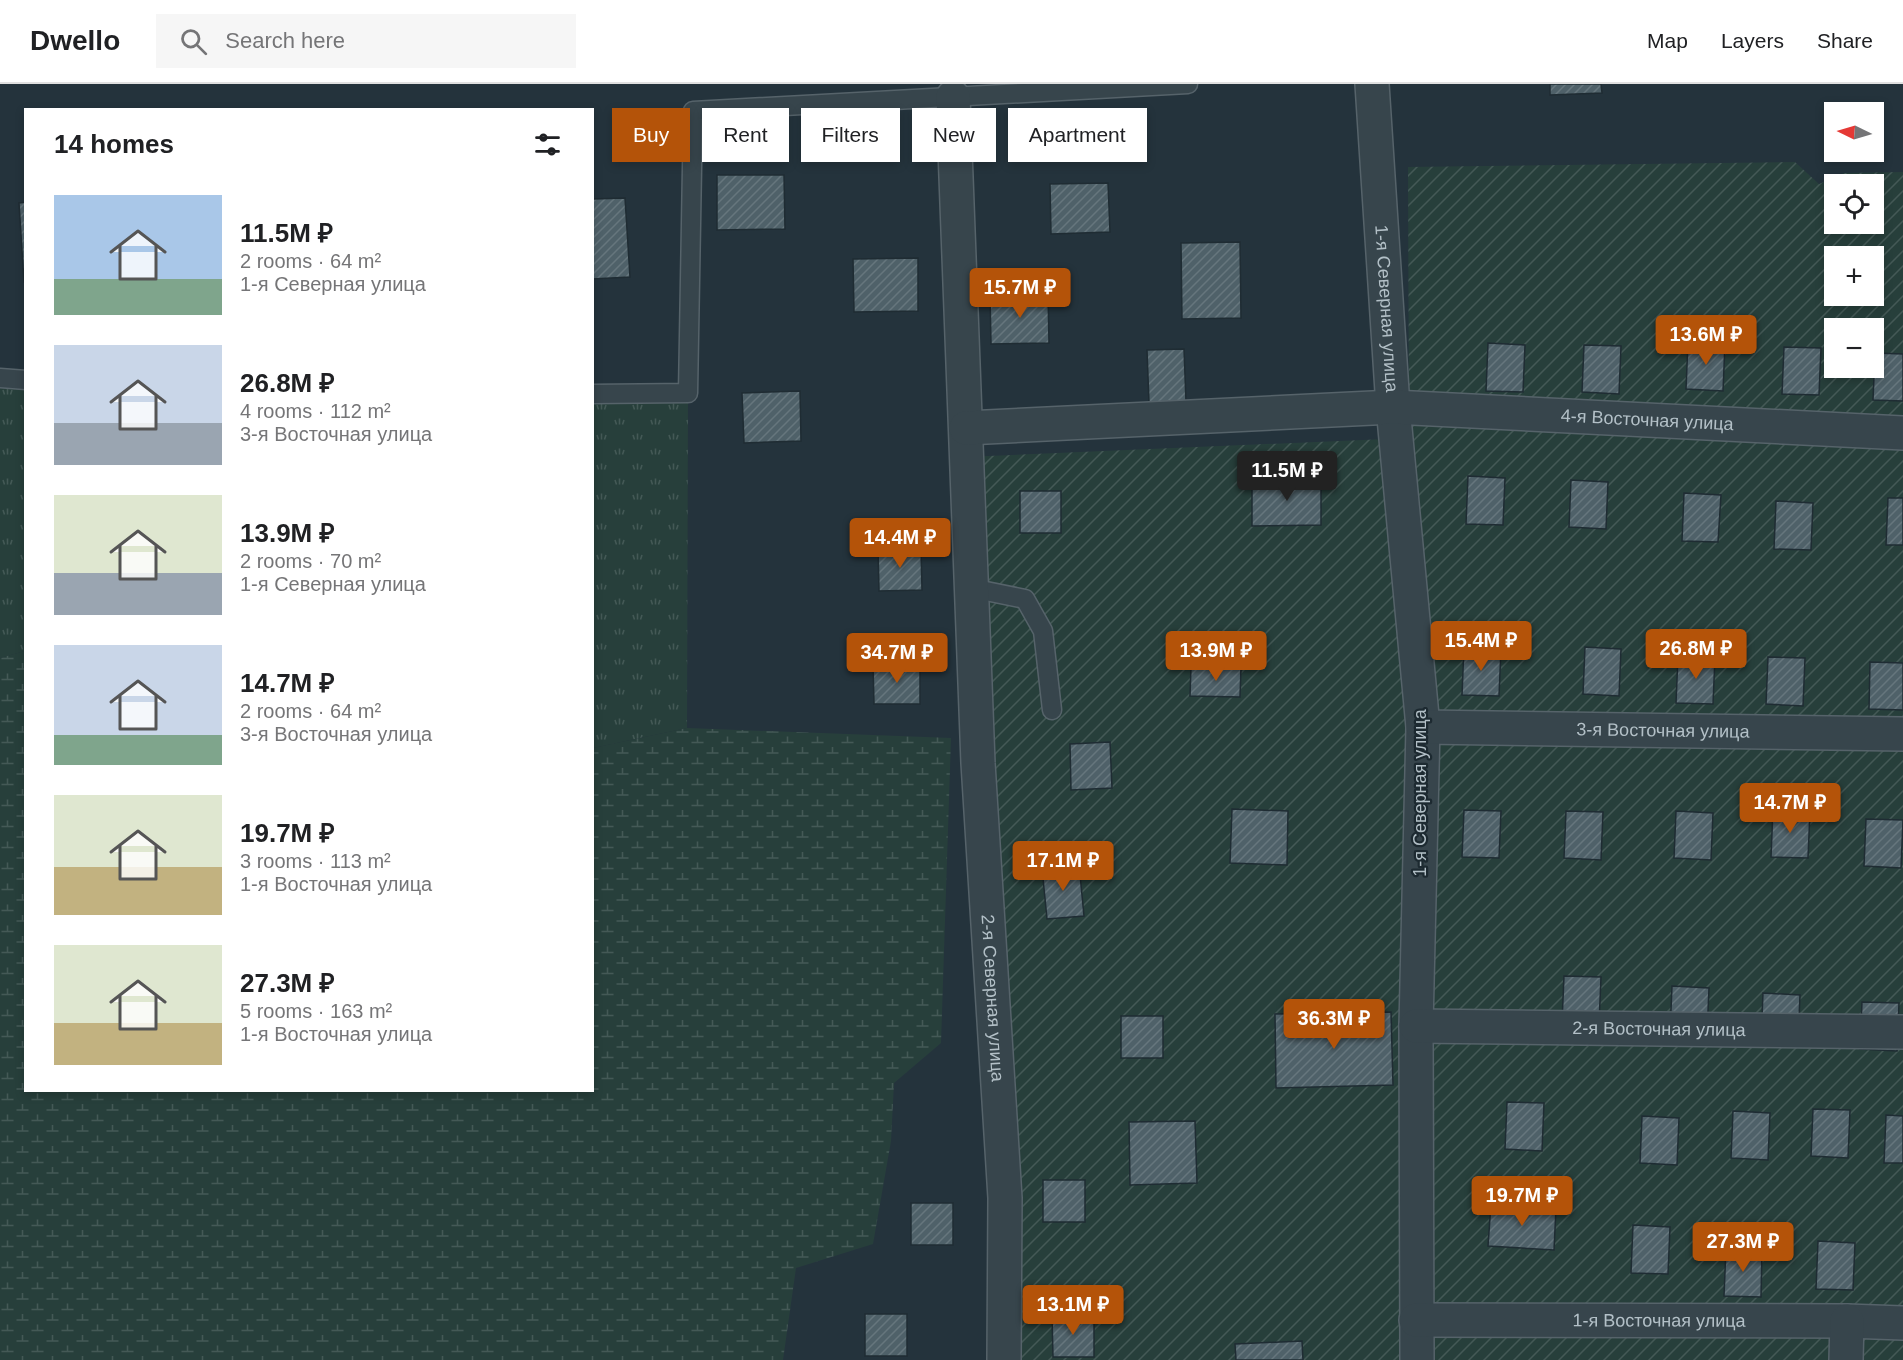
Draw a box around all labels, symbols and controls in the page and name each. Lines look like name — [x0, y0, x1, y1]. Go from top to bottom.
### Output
search box — [156, 14, 576, 68]
text: Dwello — [30, 25, 120, 56]
icon: search — [177, 25, 210, 58]
text: Search here — [225, 28, 345, 53]
text: Map — [1647, 29, 1688, 52]
text: Layers — [1721, 29, 1784, 52]
text: Share — [1817, 29, 1873, 52]
north arrow — [1824, 102, 1884, 162]
map controls — [1824, 102, 1884, 378]
chip: Buy — [612, 108, 690, 162]
chip: Rent — [702, 108, 789, 162]
chip: Filters — [801, 108, 900, 162]
chip: New — [912, 108, 996, 162]
chip: Apartment — [1008, 108, 1147, 162]
icon: filters — [531, 128, 564, 161]
text: 14 homes — [54, 129, 174, 159]
button: locate — [1824, 174, 1884, 234]
text: 11.5M ₽ — [240, 218, 333, 248]
icon: home — [102, 219, 174, 291]
street label: 1-я Северная улица — [1371, 224, 1402, 394]
button: + — [1824, 246, 1884, 306]
text: 2 rooms · 64 m² — [240, 250, 381, 272]
pin: 15.7M ₽ — [965, 268, 1075, 319]
text: 1-я Северная улица — [240, 273, 426, 295]
text: 15.7M ₽ — [984, 276, 1056, 298]
pin: 13.6M ₽ — [1651, 315, 1761, 366]
button: − — [1824, 318, 1884, 378]
text: 13.6M ₽ — [1670, 323, 1742, 345]
text: 26.8M ₽ — [240, 368, 335, 398]
icon: home — [102, 369, 174, 441]
text: 4 rooms · 112 m² — [240, 400, 391, 422]
street label: 4-я Восточная улица — [1560, 406, 1735, 434]
text: 3-я Восточная улица — [240, 423, 432, 445]
pin: 11.5M ₽ — [1232, 451, 1342, 502]
text: 11.5M ₽ — [1251, 459, 1323, 481]
text: 13.9M ₽ — [240, 518, 335, 548]
pin: 14.4M ₽ — [845, 518, 955, 569]
icon: home — [102, 519, 174, 591]
text: 14.4M ₽ — [864, 526, 936, 548]
text: 2 rooms · 70 m² — [240, 550, 381, 572]
text: 1-я Северная улица — [240, 573, 426, 595]
pin: 15.4M ₽ — [1426, 621, 1536, 672]
text: 15.4M ₽ — [1445, 629, 1517, 651]
pin: 26.8M ₽ — [1641, 629, 1751, 680]
pin: 13.9M ₽ — [1161, 631, 1271, 682]
pin: 34.7M ₽ — [842, 633, 952, 684]
text: 26.8M ₽ — [1660, 637, 1732, 659]
text: 13.9M ₽ — [1180, 639, 1252, 661]
text: 34.7M ₽ — [861, 641, 933, 663]
text: 14.7M ₽ — [240, 668, 335, 698]
icon: home — [102, 669, 174, 741]
text: 2 rooms · 64 m² — [240, 700, 381, 722]
street label: 1-я Северная улица — [1410, 708, 1430, 877]
street label: 3-я Восточная улица — [1576, 719, 1751, 742]
text: 3-я Восточная улица — [240, 723, 432, 745]
pin: 14.7M ₽ — [1735, 783, 1845, 834]
text: 14.7M ₽ — [1754, 791, 1826, 813]
text: 19.7M ₽ — [240, 818, 335, 848]
icon: home — [102, 819, 174, 891]
pin: 17.1M ₽ — [1008, 841, 1118, 892]
text: 17.1M ₽ — [1027, 849, 1099, 871]
text: 3 rooms · 113 m² — [240, 850, 391, 872]
text: 1-я Восточная улица — [240, 873, 432, 895]
street label: 2-я Северная улица — [977, 914, 1008, 1083]
text: 27.3M ₽ — [240, 968, 335, 998]
icon: home — [102, 969, 174, 1041]
pin: 36.3M ₽ — [1279, 999, 1389, 1050]
text: 5 rooms · 163 m² — [240, 1000, 392, 1022]
text: 36.3M ₽ — [1298, 1007, 1370, 1029]
street label: 2-я Восточная улица — [1572, 1018, 1747, 1040]
text: 1-я Восточная улица — [240, 1023, 432, 1045]
pin: 19.7M ₽ — [1467, 1176, 1577, 1227]
text: 19.7M ₽ — [1486, 1184, 1558, 1206]
pin: 27.3M ₽ — [1688, 1222, 1798, 1273]
text: 27.3M ₽ — [1707, 1230, 1779, 1252]
pin: 13.1M ₽ — [1018, 1285, 1128, 1336]
text: 13.1M ₽ — [1037, 1293, 1109, 1315]
street label: 1-я Восточная улица — [1572, 1310, 1747, 1331]

